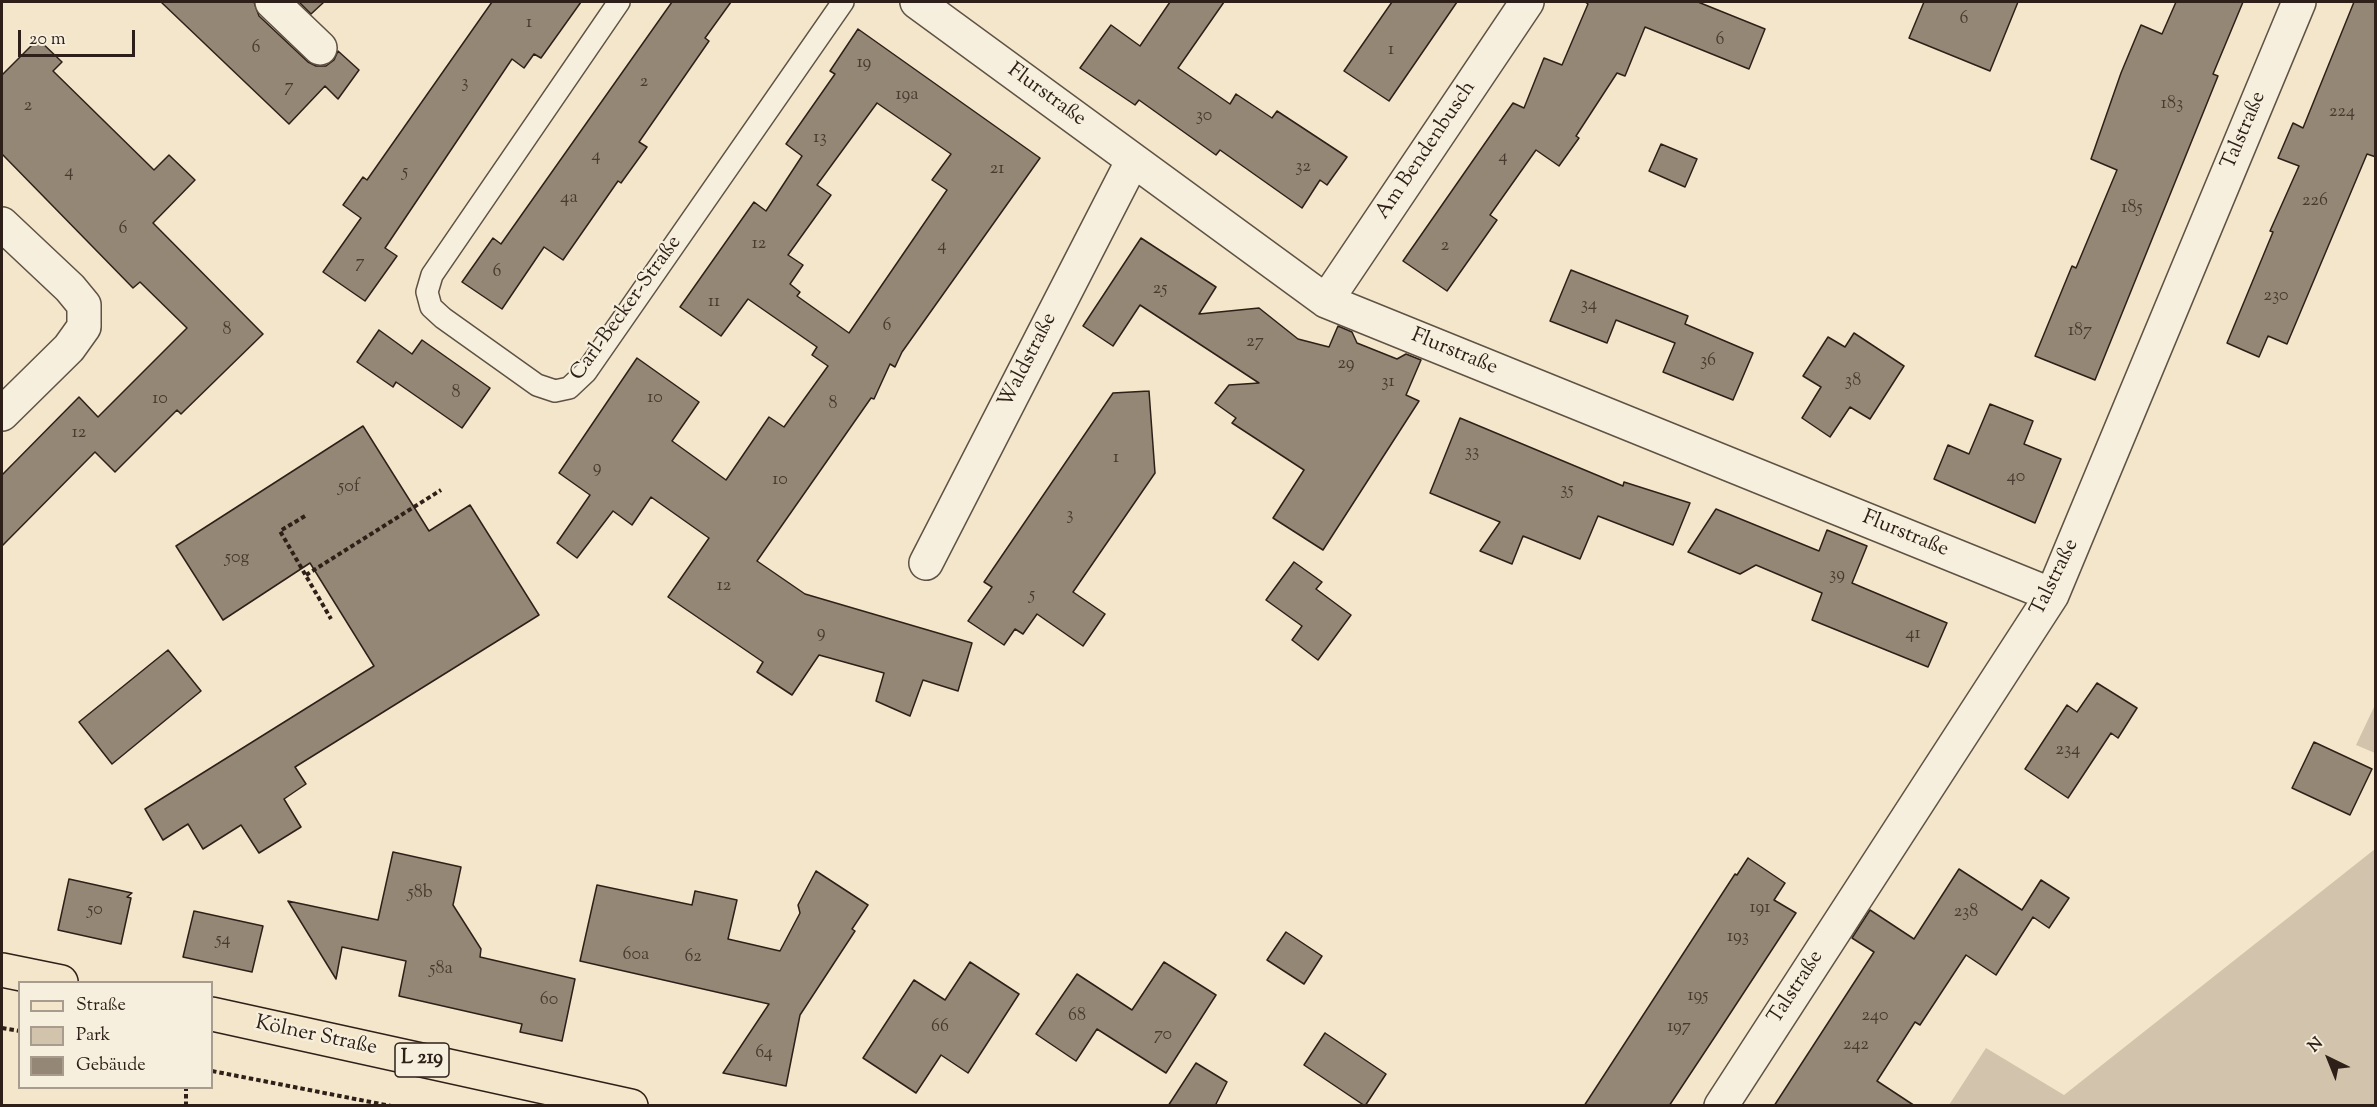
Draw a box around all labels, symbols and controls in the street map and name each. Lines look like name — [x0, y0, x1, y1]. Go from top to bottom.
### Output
house number: 6 — [1960, 9, 1968, 31]
house number: 1 — [526, 13, 532, 35]
scale bar — [21, 18, 138, 56]
text: 20 m — [29, 27, 66, 53]
house number: 6 — [1716, 30, 1724, 52]
house number: 6 — [252, 38, 260, 60]
house number: 1 — [1388, 40, 1394, 62]
house number: 19 — [857, 53, 871, 75]
street label: Flurstraße — [1002, 59, 1090, 133]
house number: 2 — [640, 72, 648, 94]
house number: 3 — [461, 73, 469, 95]
house number: 7 — [284, 77, 294, 99]
street label: Am Bendenbusch — [1371, 77, 1483, 225]
house number: 19a — [896, 85, 918, 107]
street label: Talstraße — [2217, 88, 2273, 174]
house number: 183 — [2161, 94, 2183, 116]
house number: 2 — [24, 96, 32, 118]
house number: 224 — [2329, 102, 2355, 124]
house number: 30 — [1196, 106, 1212, 128]
house number: 13 — [813, 128, 827, 150]
house number: 4 — [591, 146, 601, 168]
house number: 4 — [1498, 147, 1508, 169]
house number: 32 — [1295, 157, 1311, 179]
house number: 21 — [990, 159, 1004, 181]
house number: 4 — [64, 162, 74, 184]
house number: 5 — [402, 162, 408, 184]
house number: 4a — [560, 188, 578, 210]
house number: 226 — [2302, 191, 2328, 213]
house number: 185 — [2121, 198, 2143, 220]
house number: 6 — [119, 219, 127, 241]
street label: Carl-Becker-Straße — [566, 232, 688, 386]
house number: 12 — [752, 234, 766, 256]
house number: 4 — [937, 236, 947, 258]
house number: 2 — [1441, 236, 1449, 258]
house number: 7 — [355, 253, 365, 275]
house number: 6 — [493, 262, 501, 284]
house number: 25 — [1153, 279, 1167, 301]
house number: 230 — [2263, 286, 2289, 308]
house number: 11 — [708, 292, 720, 314]
house number: 34 — [1581, 295, 1597, 317]
street label: Waldstraße — [994, 309, 1064, 413]
house number: 6 — [883, 316, 891, 338]
house number: 8 — [223, 320, 231, 342]
house number: 187 — [2068, 321, 2092, 343]
street label: Flurstraße — [1407, 324, 1501, 382]
house number: 27 — [1246, 332, 1264, 354]
house number: 36 — [1700, 351, 1716, 373]
house number: 29 — [1337, 354, 1355, 376]
house number: 38 — [1845, 371, 1861, 393]
house number: 31 — [1381, 372, 1395, 394]
house number: 8 — [452, 383, 460, 405]
house number: 10 — [647, 388, 663, 410]
house number: 10 — [152, 389, 168, 411]
house number: 8 — [829, 394, 837, 416]
house number: 12 — [72, 423, 86, 445]
house number: 33 — [1465, 442, 1479, 464]
house number: 1 — [1113, 448, 1119, 470]
house number: 9 — [593, 458, 601, 480]
house number: 40 — [2007, 467, 2025, 489]
house number: 10 — [772, 470, 788, 492]
house number: 50f — [338, 477, 360, 499]
house number: 35 — [1560, 480, 1574, 502]
house number: 3 — [1066, 505, 1074, 527]
street label: Flurstraße — [1858, 506, 1952, 564]
street label: Talstraße — [2027, 535, 2085, 621]
house number: 50g — [225, 548, 249, 570]
house number: 39 — [1829, 565, 1845, 587]
house number: 12 — [717, 576, 731, 598]
house number: 5 — [1029, 585, 1035, 607]
house number: 9 — [817, 623, 825, 645]
house number: 41 — [1905, 624, 1921, 646]
house number: 234 — [2056, 740, 2080, 762]
house number: 58b — [407, 883, 433, 905]
house number: 191 — [1750, 898, 1770, 920]
house number: 50 — [87, 900, 103, 922]
house number: 238 — [1954, 902, 1978, 924]
house number: 193 — [1727, 927, 1749, 949]
house number: 54 — [215, 930, 231, 952]
house number: 60a — [623, 945, 649, 967]
house number: 62 — [684, 947, 702, 969]
street label: Talstraße — [1764, 947, 1830, 1029]
house number: 58a — [429, 959, 453, 981]
legend — [18, 981, 213, 1089]
house number: 195 — [1687, 986, 1709, 1008]
house number: 60 — [540, 990, 558, 1012]
text: Straße — [76, 993, 126, 1019]
house number: 68 — [1068, 1006, 1086, 1028]
house number: 240 — [1862, 1006, 1888, 1028]
street label: Kölner Straße — [253, 1012, 379, 1062]
house number: 66 — [931, 1017, 949, 1039]
house number: 197 — [1667, 1017, 1691, 1039]
text: Park — [76, 1023, 110, 1049]
house number: 70 — [1154, 1025, 1172, 1047]
north arrow — [2299, 1029, 2359, 1089]
text: N — [2304, 1033, 2329, 1058]
house number: 242 — [1843, 1035, 1869, 1057]
road number: L 219 — [395, 1043, 449, 1077]
house number: 64 — [755, 1043, 773, 1065]
text: Gebäude — [76, 1053, 146, 1079]

